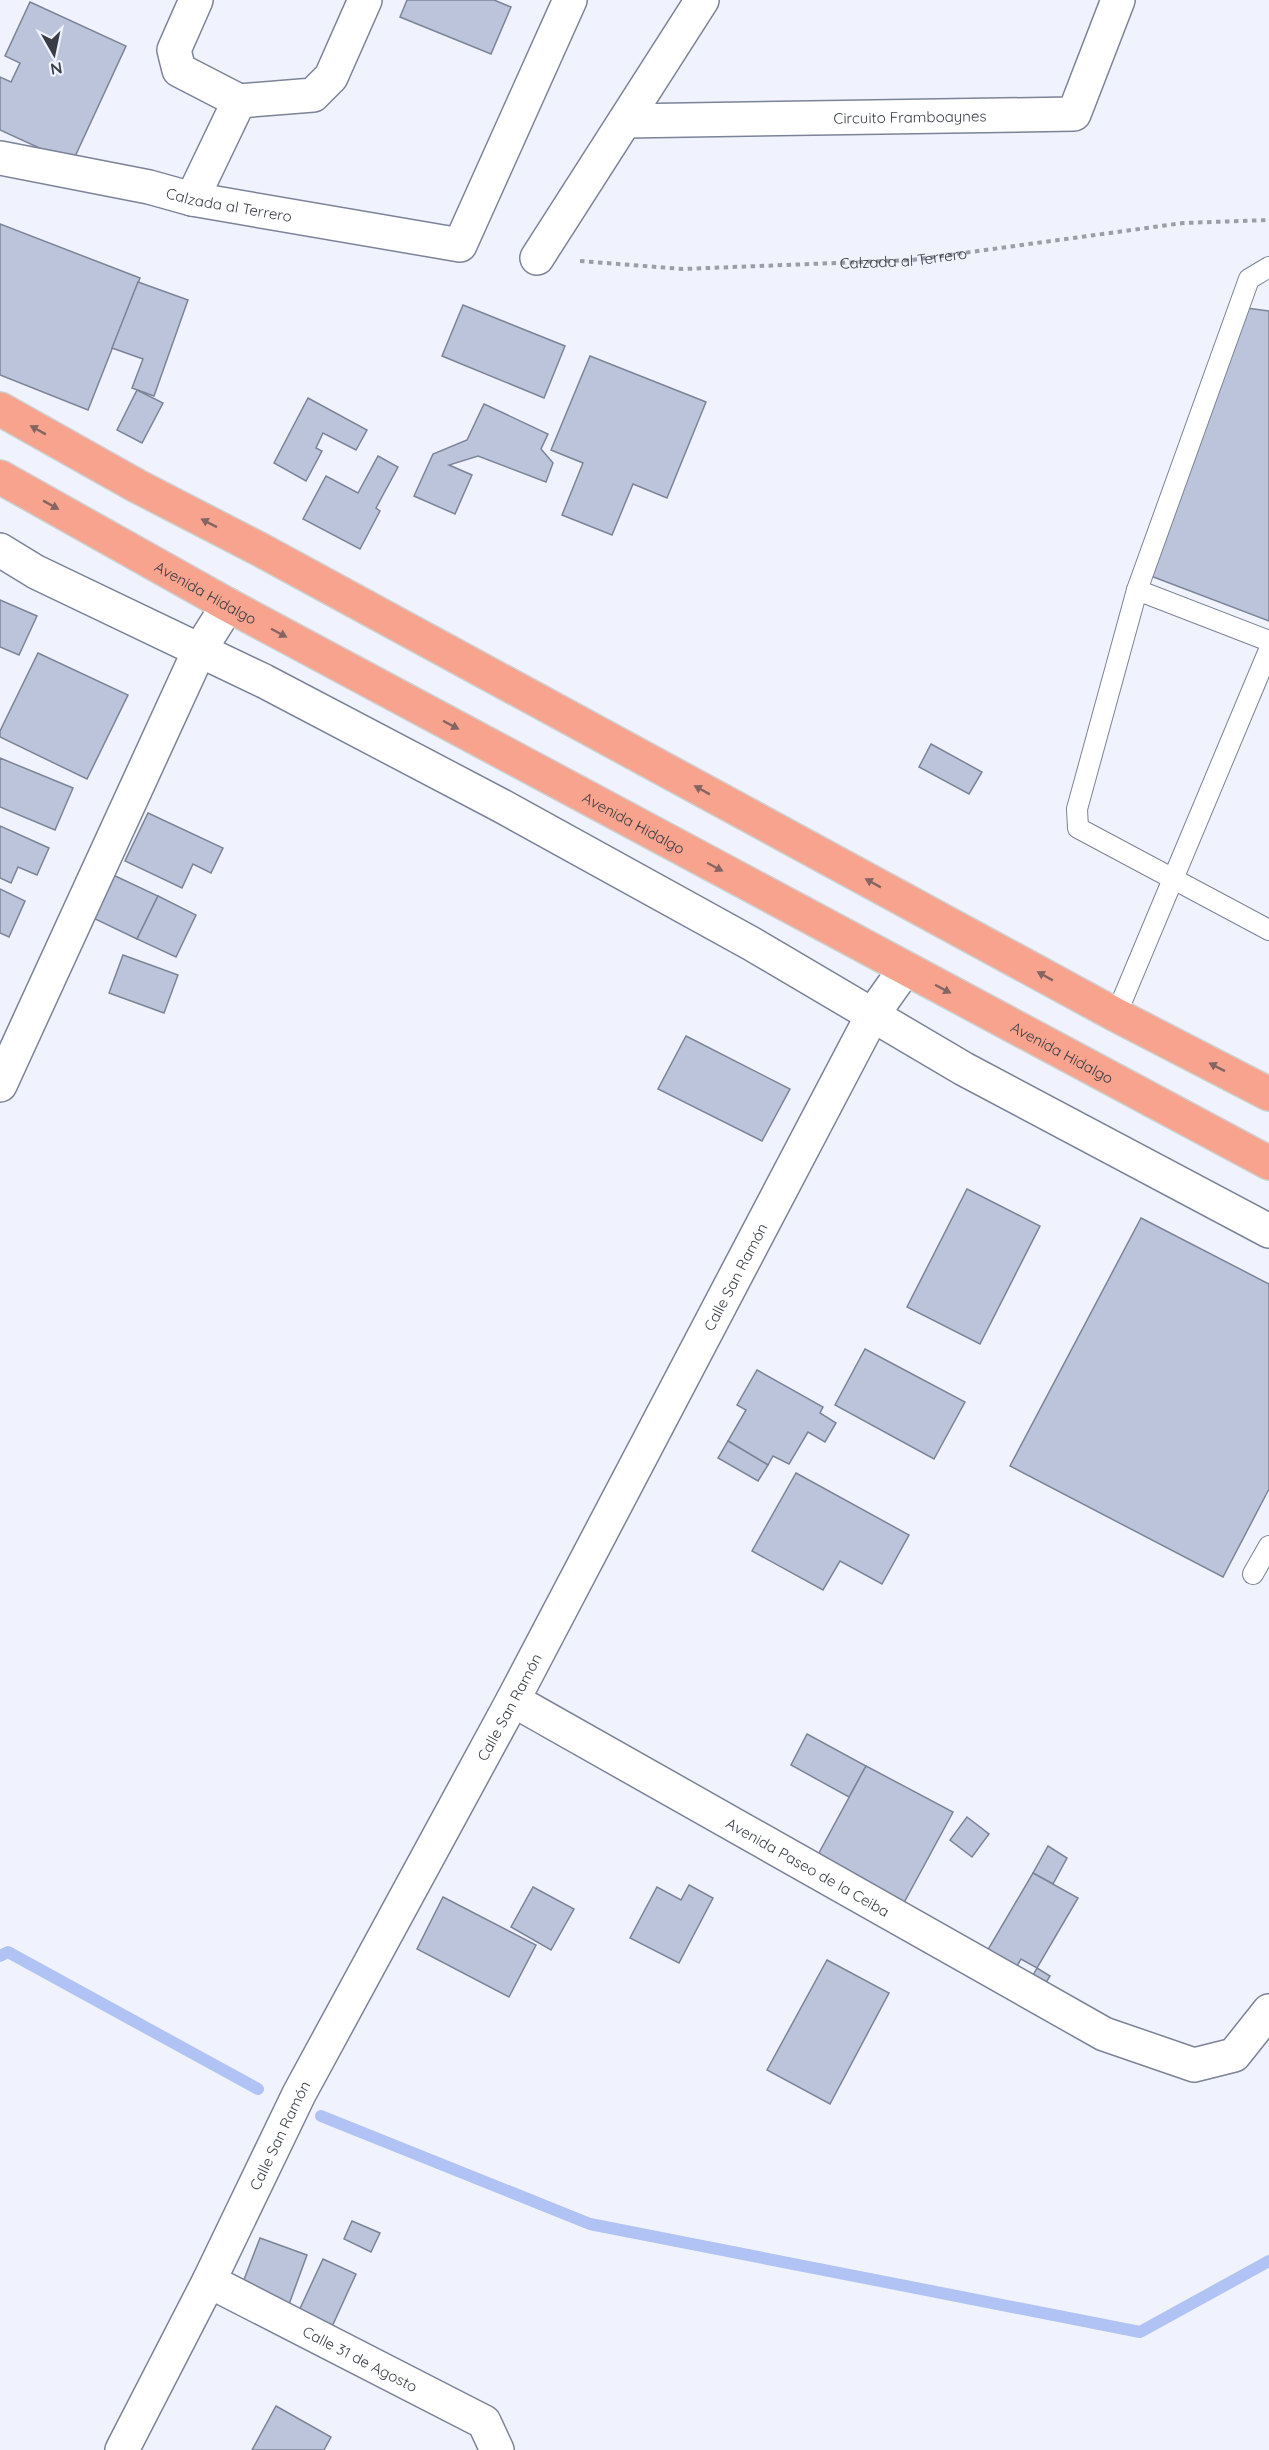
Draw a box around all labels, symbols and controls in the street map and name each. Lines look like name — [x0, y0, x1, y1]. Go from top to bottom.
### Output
north arrow — [24, 24, 84, 84]
text: N — [49, 58, 64, 80]
street label: Circuito Framboaynes — [833, 106, 987, 127]
street label: Calzada al Terrero — [164, 183, 293, 226]
street label: Calzada al Terrero — [839, 243, 968, 272]
one-way arrow — [29, 425, 46, 435]
one-way arrow — [43, 500, 60, 510]
one-way arrow — [201, 518, 218, 528]
street label: Avenida Hidalgo — [152, 556, 260, 628]
one-way arrow — [271, 628, 288, 638]
one-way arrow — [443, 720, 460, 730]
one-way arrow — [693, 785, 710, 795]
street label: Avenida Hidalgo — [579, 787, 688, 858]
one-way arrow — [707, 862, 724, 872]
one-way arrow — [865, 878, 882, 888]
one-way arrow — [1036, 971, 1053, 981]
one-way arrow — [934, 984, 951, 994]
street label: Avenida Hidalgo — [1008, 1017, 1117, 1087]
one-way arrow — [1208, 1062, 1225, 1072]
street label: Calle San Ramón — [699, 1220, 771, 1334]
street label: Calle San Ramón — [472, 1650, 545, 1764]
street label: Avenida Paseo de la Ceiba — [723, 1813, 893, 1920]
street label: Calle San Ramón — [245, 2077, 314, 2193]
street label: Calle 31 de Agosto — [300, 2321, 421, 2396]

